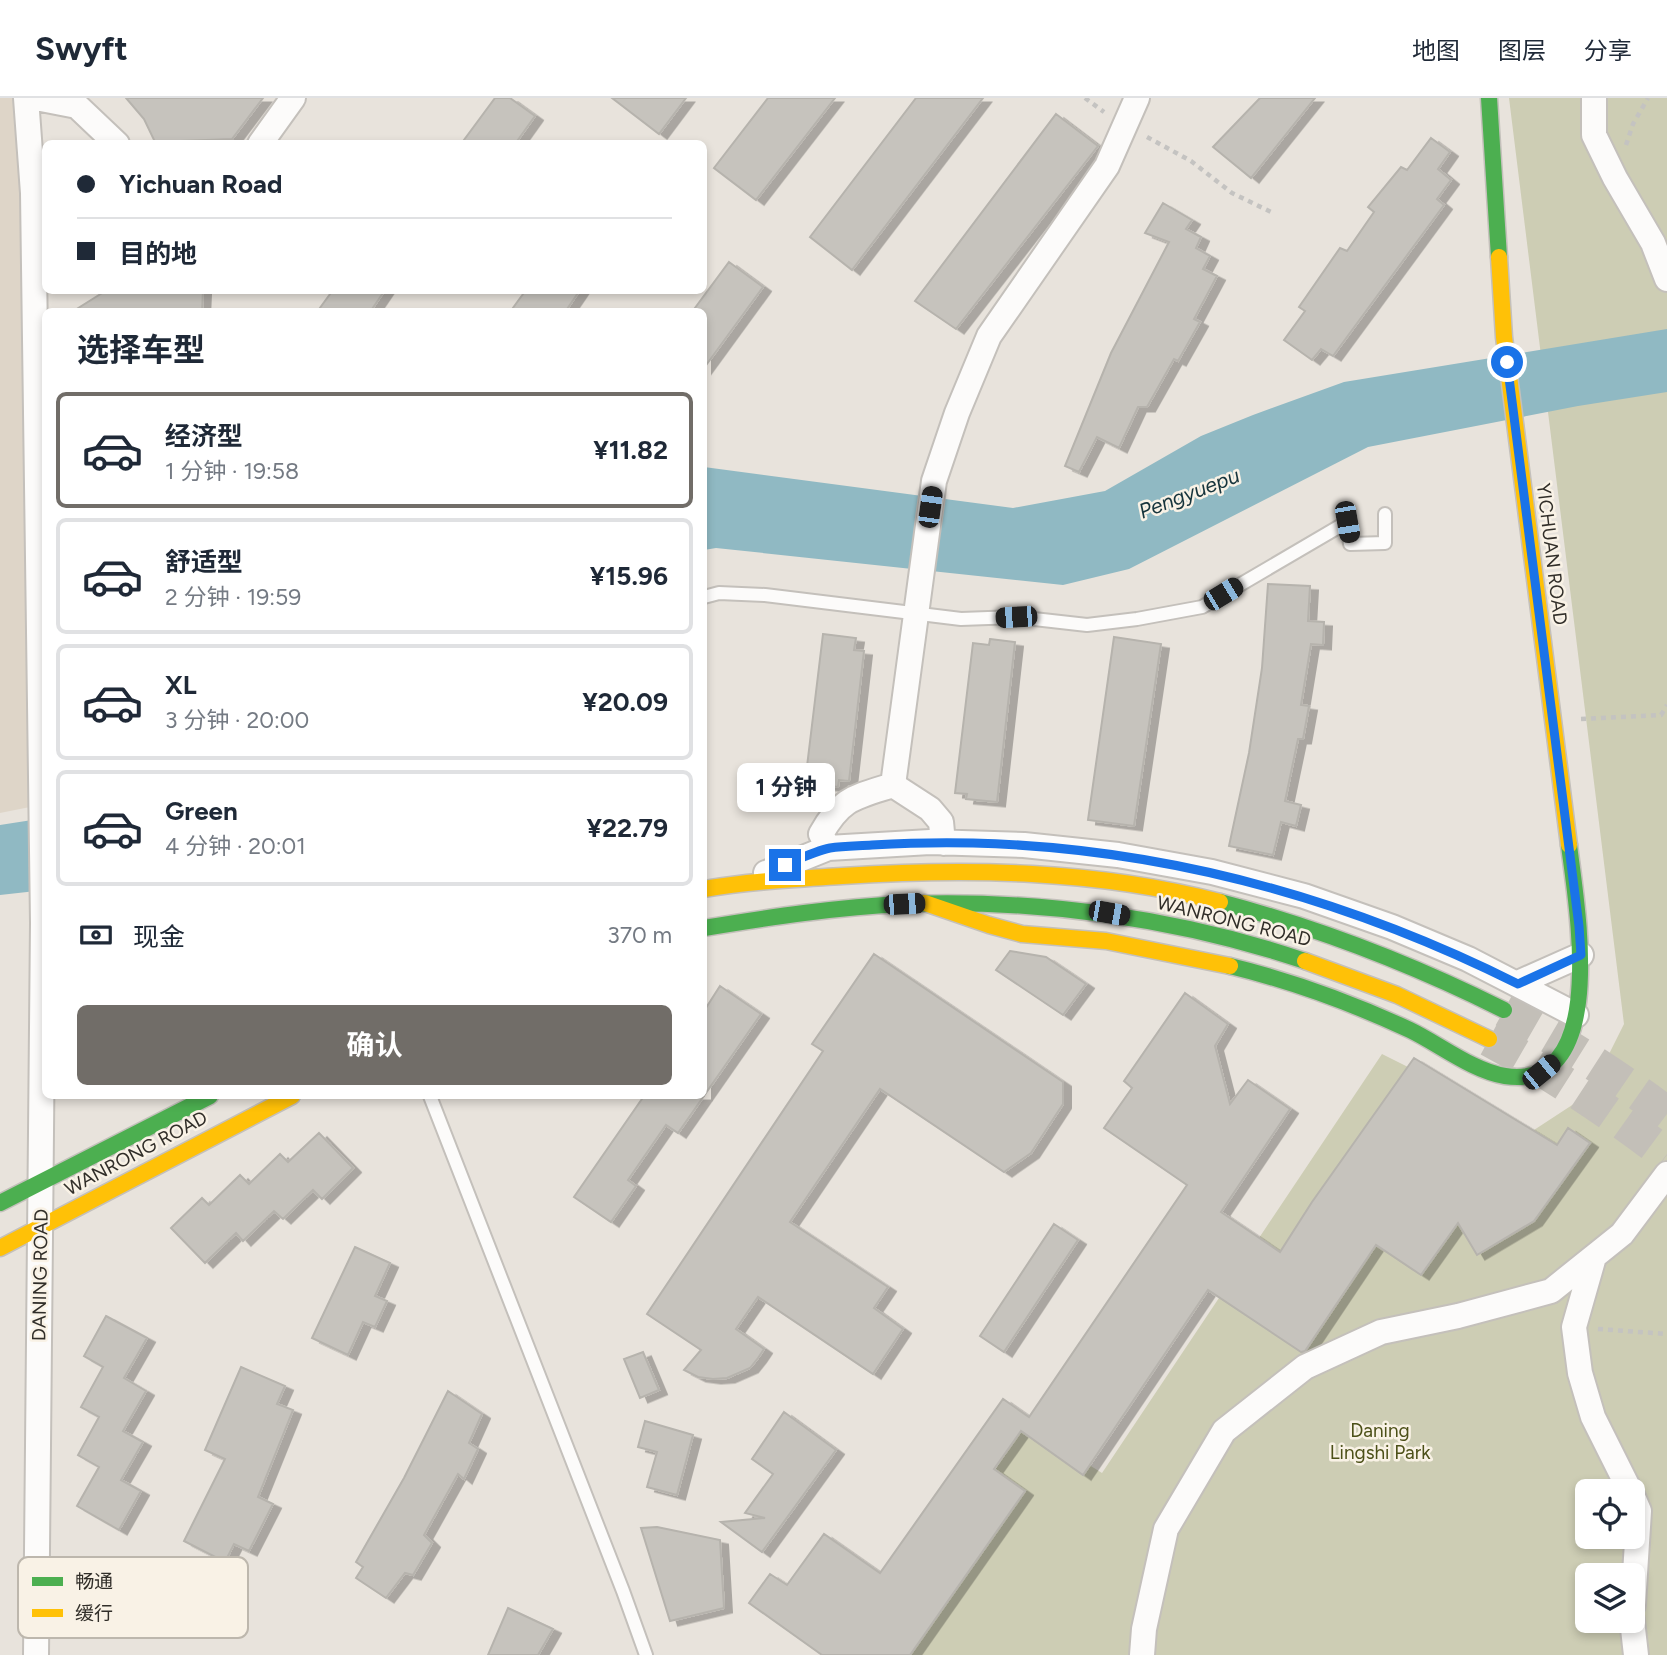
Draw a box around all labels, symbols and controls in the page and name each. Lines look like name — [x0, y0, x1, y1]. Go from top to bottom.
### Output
text: Swyft — [35, 29, 128, 68]
text: 地图 — [1412, 36, 1460, 65]
text: 图层 — [1498, 36, 1546, 65]
text: 分享 — [1584, 36, 1632, 65]
text: Yichuan Road — [119, 168, 282, 200]
text: 目的地 — [119, 238, 197, 270]
text: 选择车型 — [77, 331, 205, 369]
route start — [1491, 346, 1523, 378]
icon: car — [81, 419, 144, 482]
text: 经济型 — [165, 420, 243, 452]
text: ¥11.82 — [593, 434, 668, 466]
text: 1 分钟 · 19:58 — [165, 457, 299, 485]
water label: Pengyuepu — [1135, 462, 1243, 524]
street label: YICHUAN ROAD — [1532, 482, 1572, 626]
car — [917, 485, 944, 529]
car — [1334, 499, 1361, 545]
icon: car — [81, 545, 144, 608]
text: 舒适型 — [165, 546, 243, 578]
text: ¥15.96 — [590, 560, 668, 592]
car — [1200, 574, 1247, 614]
text: 2 分钟 · 19:59 — [165, 583, 301, 611]
car — [995, 605, 1038, 629]
text: XL — [165, 669, 197, 701]
icon: car — [81, 671, 144, 734]
text: ¥20.09 — [582, 686, 668, 718]
text: 3 分钟 · 20:00 — [165, 706, 309, 734]
callout: 1 分钟 — [736, 764, 834, 812]
text: 1 分钟 — [755, 773, 817, 801]
text: Green — [165, 795, 238, 827]
icon: car — [81, 797, 144, 860]
text: ¥22.79 — [586, 812, 668, 844]
text: 4 分钟 · 20:01 — [165, 832, 306, 860]
route end — [769, 849, 801, 881]
street label: WANRONG ROAD — [1154, 891, 1314, 951]
car — [883, 892, 926, 916]
car — [1087, 899, 1132, 927]
icon: cash — [77, 916, 115, 954]
text: 现金 — [133, 921, 185, 953]
text: 370 m — [607, 921, 672, 949]
button: 确认 — [77, 1005, 672, 1085]
car — [1519, 1051, 1564, 1093]
street label: WANRONG ROAD — [61, 1106, 211, 1200]
street label: DANING ROAD — [27, 1209, 53, 1341]
park label: Daning Lingshi Park — [1330, 1419, 1431, 1464]
map controls — [1575, 1479, 1645, 1633]
button: locate — [1575, 1479, 1645, 1549]
legend — [18, 1557, 248, 1638]
button: layers — [1575, 1563, 1645, 1633]
text: 畅通 — [75, 1570, 113, 1593]
text: 缓行 — [75, 1602, 113, 1625]

